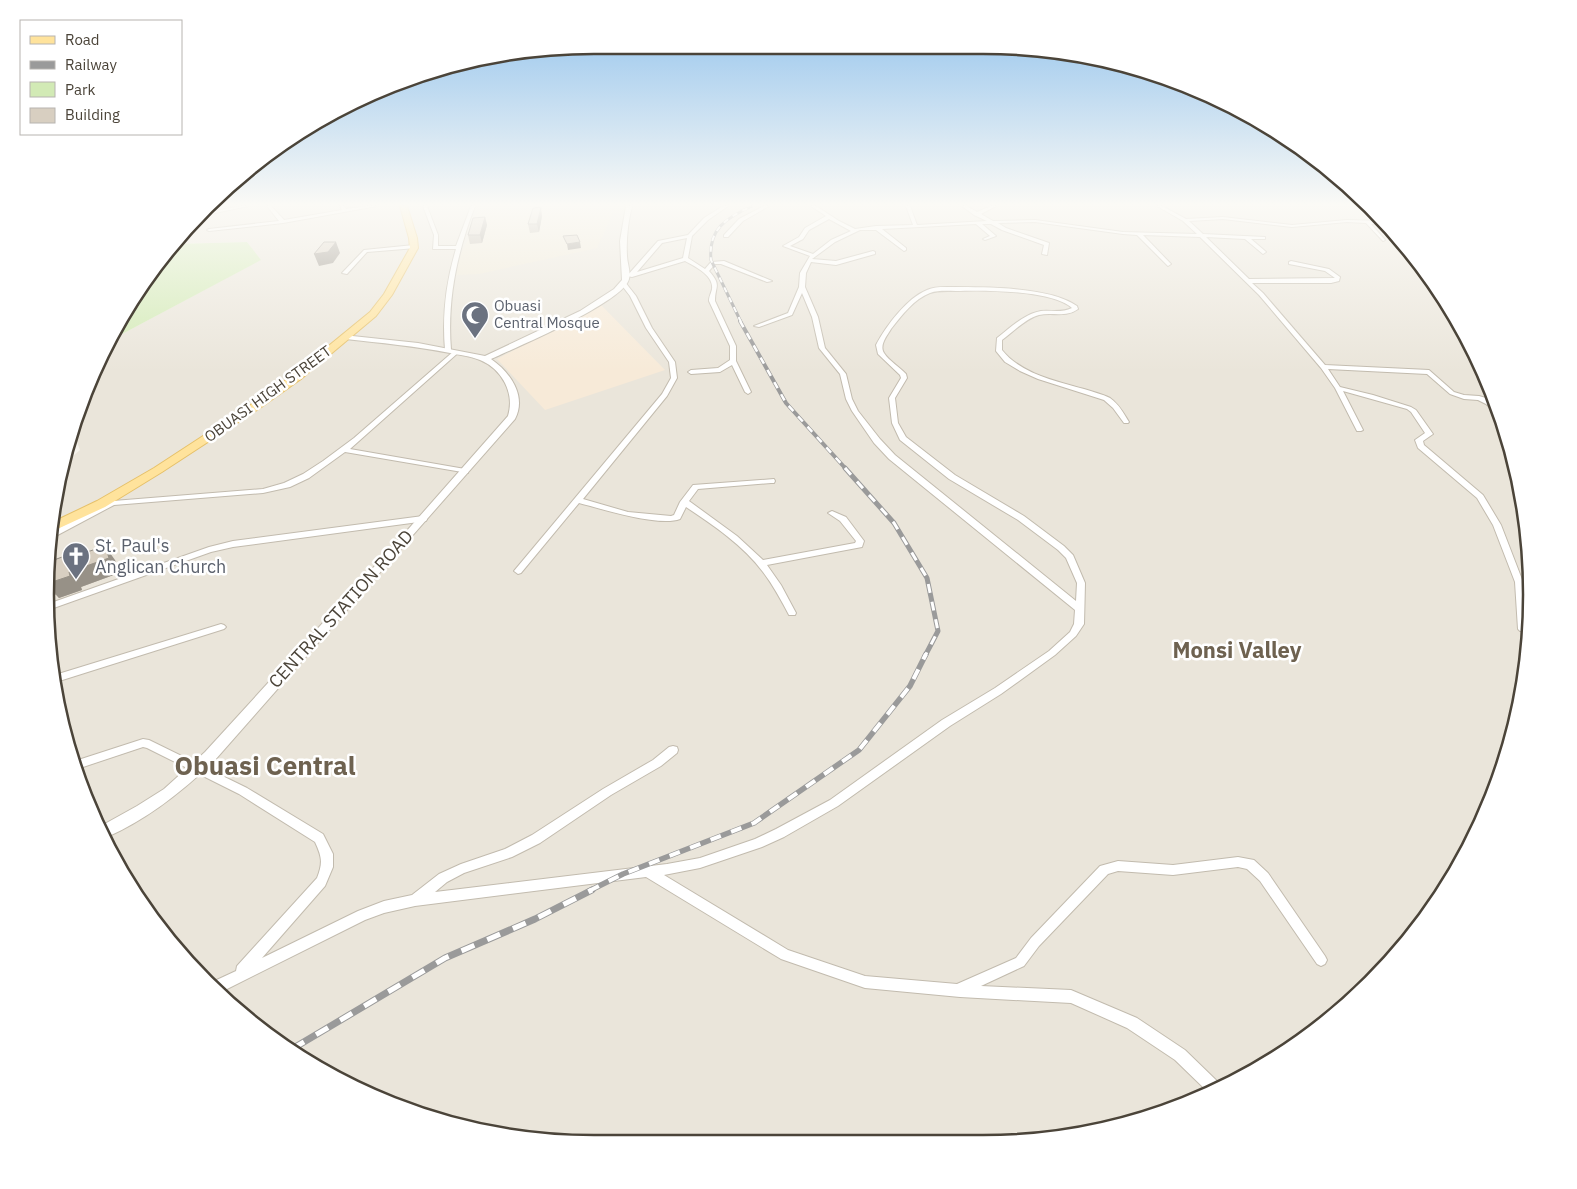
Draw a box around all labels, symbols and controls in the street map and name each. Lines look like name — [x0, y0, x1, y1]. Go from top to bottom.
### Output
legend — [20, 20, 182, 135]
text: Road — [65, 30, 100, 49]
text: Railway — [65, 55, 118, 74]
text: Park — [65, 80, 95, 99]
text: Building — [65, 105, 120, 124]
place label: Obuasi Central Mosque — [494, 296, 600, 332]
mosque icon: Obuasi Central Mosque — [460, 300, 490, 339]
street label: OBUASI HIGH STREET — [201, 341, 335, 446]
street label: CENTRAL STATION ROAD — [263, 525, 418, 693]
place label: St. Paul's Anglican Church — [95, 534, 226, 578]
church icon: St. Paul's Anglican Church — [61, 541, 91, 580]
district label: Monsi Valley — [1172, 635, 1302, 664]
district label: Obuasi Central — [174, 748, 356, 782]

